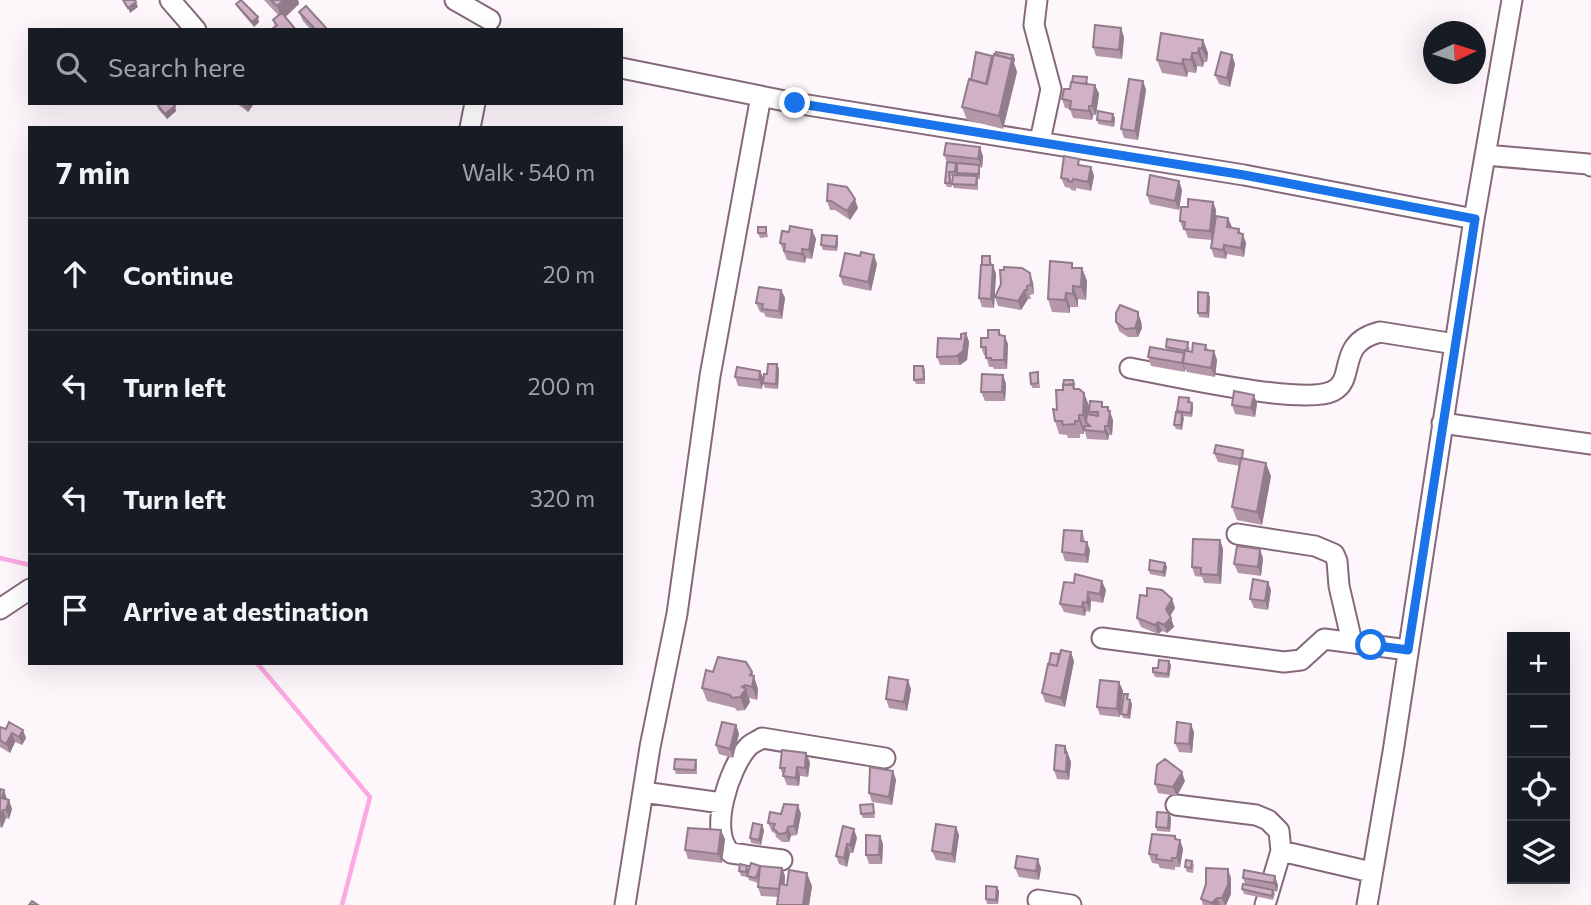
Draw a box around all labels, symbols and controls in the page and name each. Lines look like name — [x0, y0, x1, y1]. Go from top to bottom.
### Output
north arrow — [1423, 21, 1486, 84]
search box — [28, 28, 623, 105]
icon: search — [52, 48, 90, 86]
text: Search here — [108, 51, 246, 82]
route end — [779, 87, 810, 118]
text: 7 min — [56, 153, 130, 190]
text: Walk · 540 m — [462, 158, 595, 186]
icon: ahead — [56, 255, 94, 293]
text: Continue — [123, 259, 233, 290]
text: 20 m — [543, 260, 595, 288]
icon: left — [56, 367, 94, 405]
text: Turn left — [123, 371, 226, 402]
text: 200 m — [528, 372, 595, 400]
icon: left — [56, 479, 94, 517]
text: Turn left — [123, 483, 226, 514]
text: 320 m — [530, 484, 595, 512]
icon: arrive — [56, 591, 94, 629]
text: Arrive at destination — [123, 595, 369, 626]
route start — [1355, 629, 1386, 660]
map controls — [1507, 632, 1570, 884]
button: + — [1507, 632, 1570, 695]
button: − — [1507, 695, 1570, 758]
button: locate — [1507, 758, 1570, 821]
button: layers — [1507, 821, 1570, 884]

